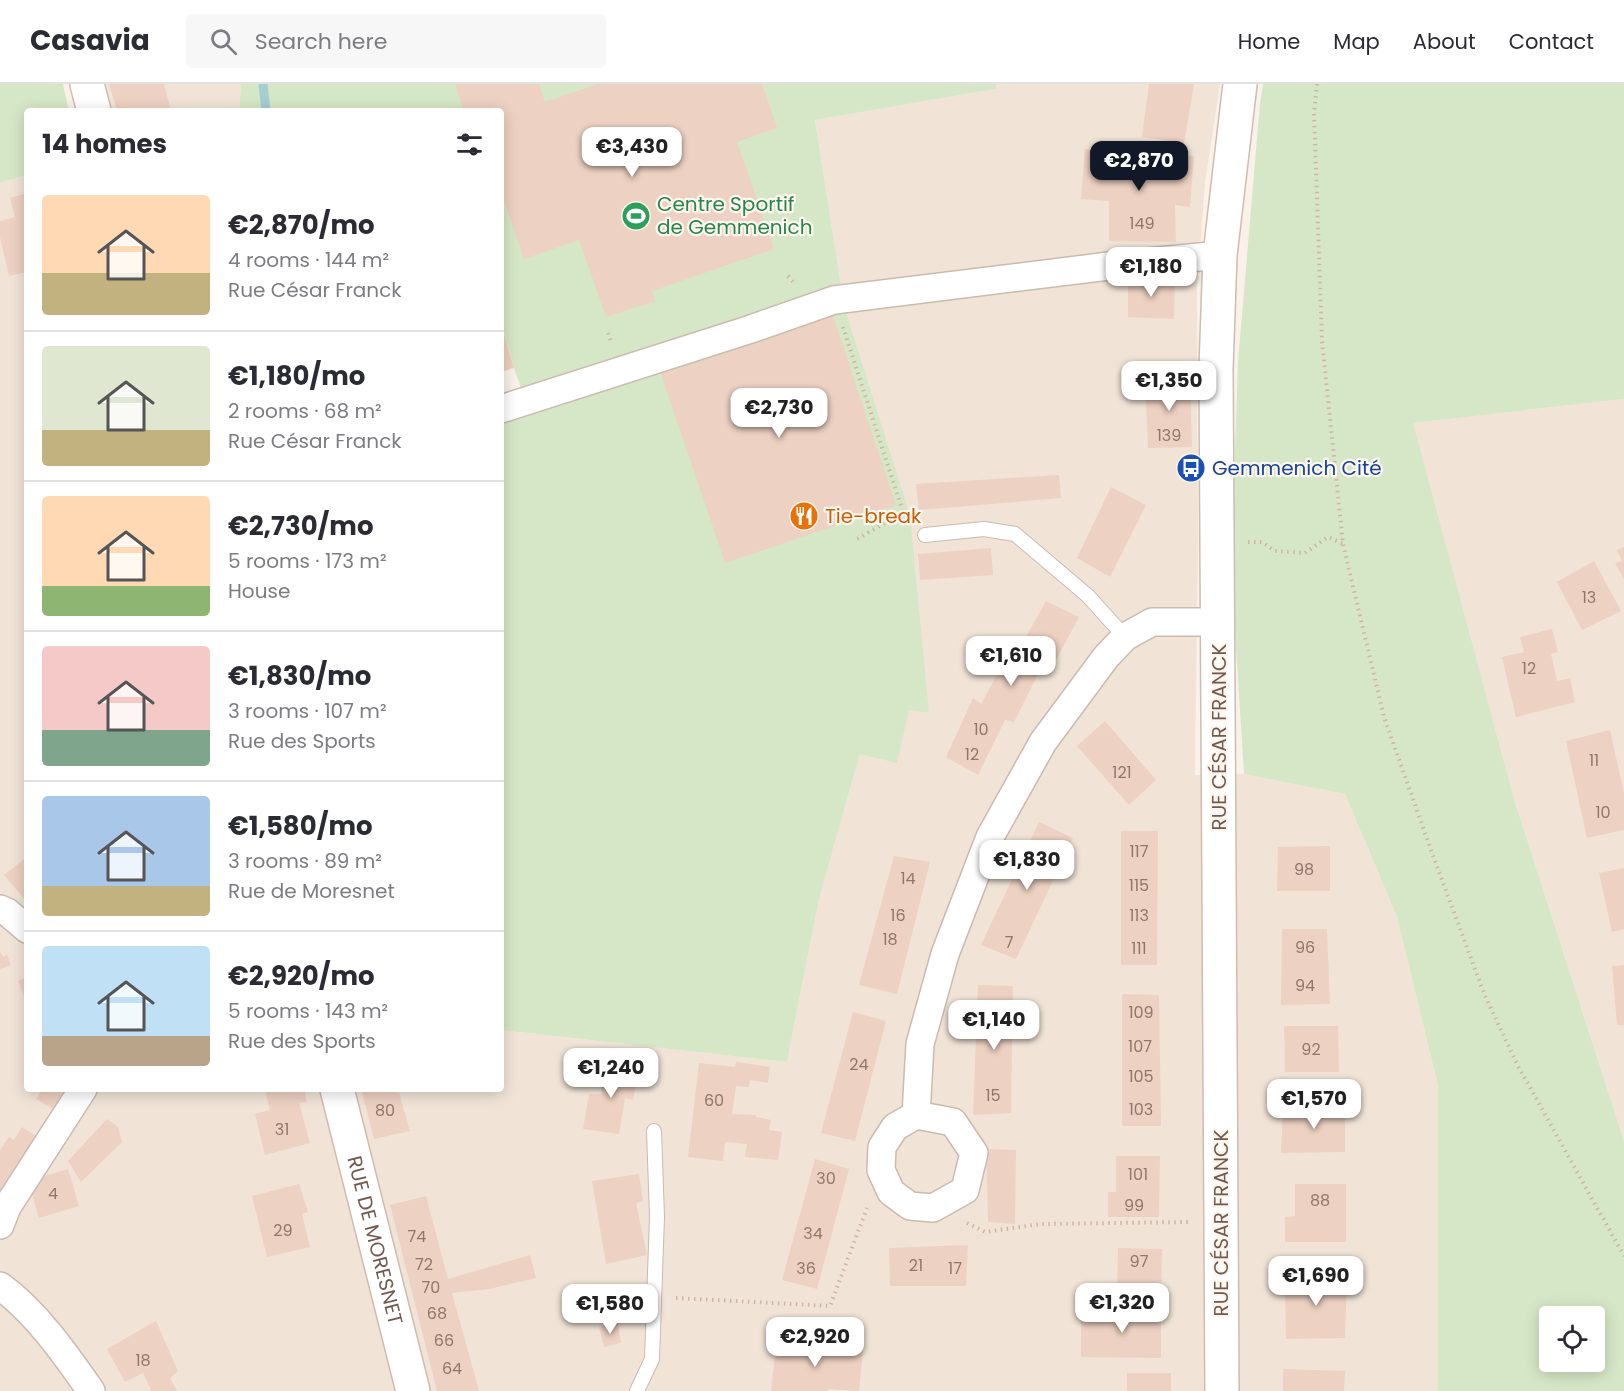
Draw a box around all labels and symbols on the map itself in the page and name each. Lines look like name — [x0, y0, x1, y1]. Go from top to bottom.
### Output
pin: €3,430 — [583, 127, 681, 178]
pin: €2,870 — [1090, 141, 1188, 192]
place label: Centre Sportif de Gemmenich — [657, 190, 812, 241]
sports icon: Centre Sportif de Gemmenich — [620, 200, 652, 232]
house number: 149 — [1129, 212, 1155, 235]
pin: €1,180 — [1102, 247, 1200, 298]
pin: €1,350 — [1120, 361, 1218, 412]
pin: €2,730 — [730, 388, 828, 439]
house number: 139 — [1157, 424, 1181, 447]
bus stop icon: Gemmenich Cité — [1175, 452, 1207, 484]
place label: Gemmenich Cité — [1212, 454, 1382, 482]
restaurant icon: Tie-break — [788, 500, 820, 532]
place label: Tie-break — [825, 502, 922, 530]
house number: 13 — [1582, 586, 1596, 609]
pin: €1,610 — [962, 636, 1060, 687]
street label: RUE CÉSAR FRANCK — [1205, 644, 1233, 830]
house number: 12 — [1522, 657, 1536, 680]
house number: 10 — [973, 718, 989, 741]
house number: 12 — [965, 743, 979, 766]
house number: 11 — [1589, 749, 1599, 772]
house number: 121 — [1112, 761, 1132, 784]
house number: 10 — [1595, 801, 1611, 824]
pin: €1,830 — [978, 840, 1076, 891]
house number: 117 — [1130, 840, 1149, 863]
house number: 98 — [1294, 858, 1314, 881]
house number: 14 — [900, 867, 916, 890]
house number: 115 — [1129, 874, 1149, 897]
house number: 16 — [890, 904, 906, 927]
house number: 113 — [1129, 904, 1149, 927]
house number: 18 — [882, 928, 898, 951]
house number: 7 — [1005, 931, 1014, 954]
house number: 96 — [1295, 936, 1315, 959]
house number: 111 — [1131, 937, 1147, 960]
house number: 94 — [1295, 974, 1315, 997]
pin: €1,140 — [945, 1000, 1043, 1051]
house number: 109 — [1128, 1001, 1154, 1024]
house number: 107 — [1128, 1035, 1152, 1058]
house number: 92 — [1301, 1038, 1321, 1061]
pin: €1,240 — [562, 1048, 660, 1099]
house number: 24 — [849, 1053, 869, 1076]
house number: 105 — [1128, 1065, 1154, 1088]
pin: €1,570 — [1265, 1079, 1363, 1130]
house number: 15 — [985, 1084, 1001, 1107]
house number: 60 — [704, 1089, 724, 1112]
house number: 103 — [1129, 1098, 1153, 1121]
house number: 80 — [375, 1099, 395, 1122]
house number: 31 — [275, 1118, 289, 1141]
street label: RUE CÉSAR FRANCK — [1207, 1130, 1235, 1316]
street label: RUE DE MORESNET — [340, 1153, 410, 1328]
house number: 101 — [1128, 1163, 1148, 1186]
house number: 30 — [816, 1167, 836, 1190]
house number: 4 — [48, 1182, 58, 1205]
house number: 88 — [1310, 1189, 1330, 1212]
house number: 99 — [1124, 1194, 1144, 1217]
house number: 29 — [273, 1219, 293, 1242]
house number: 34 — [803, 1222, 823, 1245]
house number: 74 — [408, 1225, 426, 1248]
house number: 97 — [1130, 1250, 1149, 1273]
house number: 72 — [415, 1253, 433, 1276]
house number: 21 — [909, 1254, 923, 1277]
pin: €1,690 — [1267, 1256, 1365, 1307]
house number: 36 — [796, 1257, 816, 1280]
house number: 17 — [948, 1257, 962, 1280]
house number: 70 — [422, 1276, 440, 1299]
pin: €1,320 — [1073, 1283, 1171, 1334]
pin: €1,580 — [561, 1284, 659, 1335]
house number: 68 — [427, 1302, 447, 1325]
pin: €2,920 — [766, 1317, 864, 1368]
house number: 66 — [434, 1329, 454, 1352]
house number: 18 — [135, 1349, 151, 1372]
house number: 64 — [442, 1357, 462, 1380]

